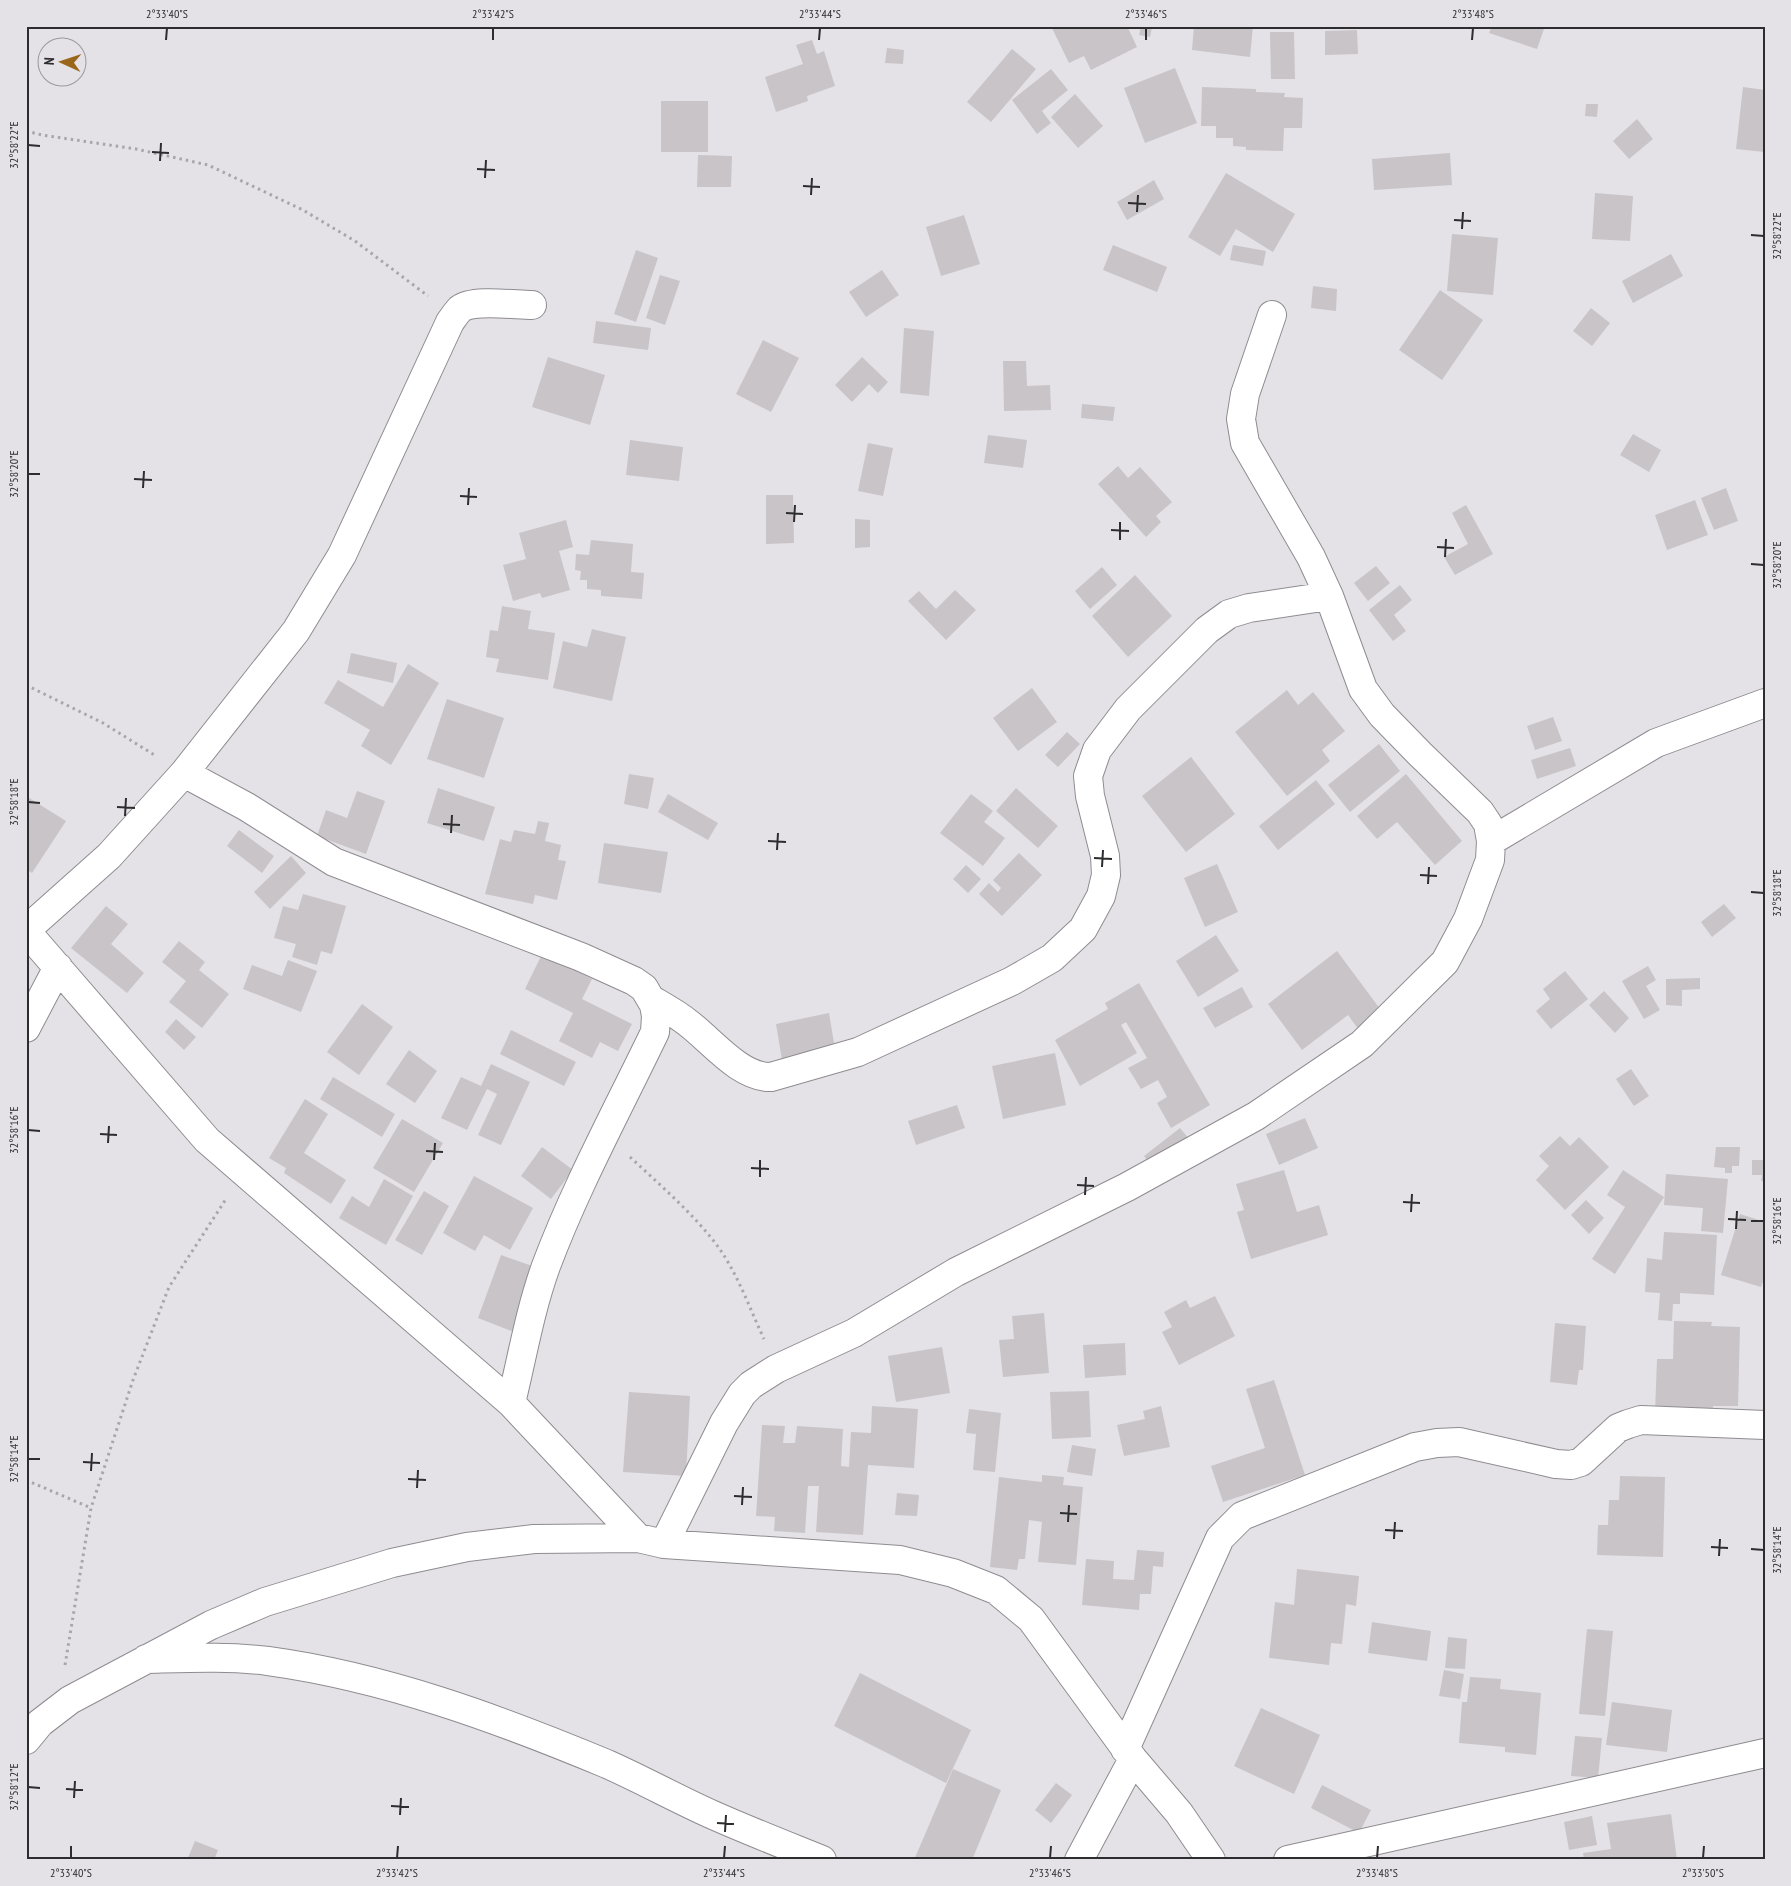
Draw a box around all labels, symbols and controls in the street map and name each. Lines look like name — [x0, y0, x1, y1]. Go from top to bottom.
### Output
text: 2°33'40"S — [146, 6, 188, 21]
text: 2°33'42"S — [472, 6, 514, 21]
text: 2°33'44"S — [799, 6, 841, 21]
text: 2°33'46"S — [1125, 6, 1167, 21]
text: 2°33'48"S — [1452, 6, 1494, 21]
north arrow — [38, 38, 88, 88]
text: N — [40, 57, 58, 66]
text: 32°58'22"E — [6, 121, 21, 169]
text: 32°58'22"E — [1769, 212, 1784, 260]
text: 32°58'20"E — [6, 450, 21, 498]
text: 32°58'20"E — [1769, 541, 1784, 589]
text: 32°58'18"E — [6, 778, 21, 826]
text: 32°58'18"E — [1769, 869, 1784, 917]
text: 32°58'16"E — [6, 1106, 21, 1154]
text: 32°58'16"E — [1769, 1197, 1784, 1245]
text: 32°58'14"E — [6, 1435, 21, 1483]
text: 32°58'14"E — [1769, 1526, 1784, 1574]
text: 32°58'12"E — [6, 1763, 21, 1811]
text: 2°33'40"S — [50, 1865, 92, 1880]
text: 2°33'42"S — [376, 1865, 418, 1880]
text: 2°33'44"S — [703, 1865, 745, 1880]
text: 2°33'46"S — [1029, 1865, 1071, 1880]
text: 2°33'48"S — [1356, 1865, 1398, 1880]
text: 2°33'50"S — [1682, 1865, 1724, 1880]

